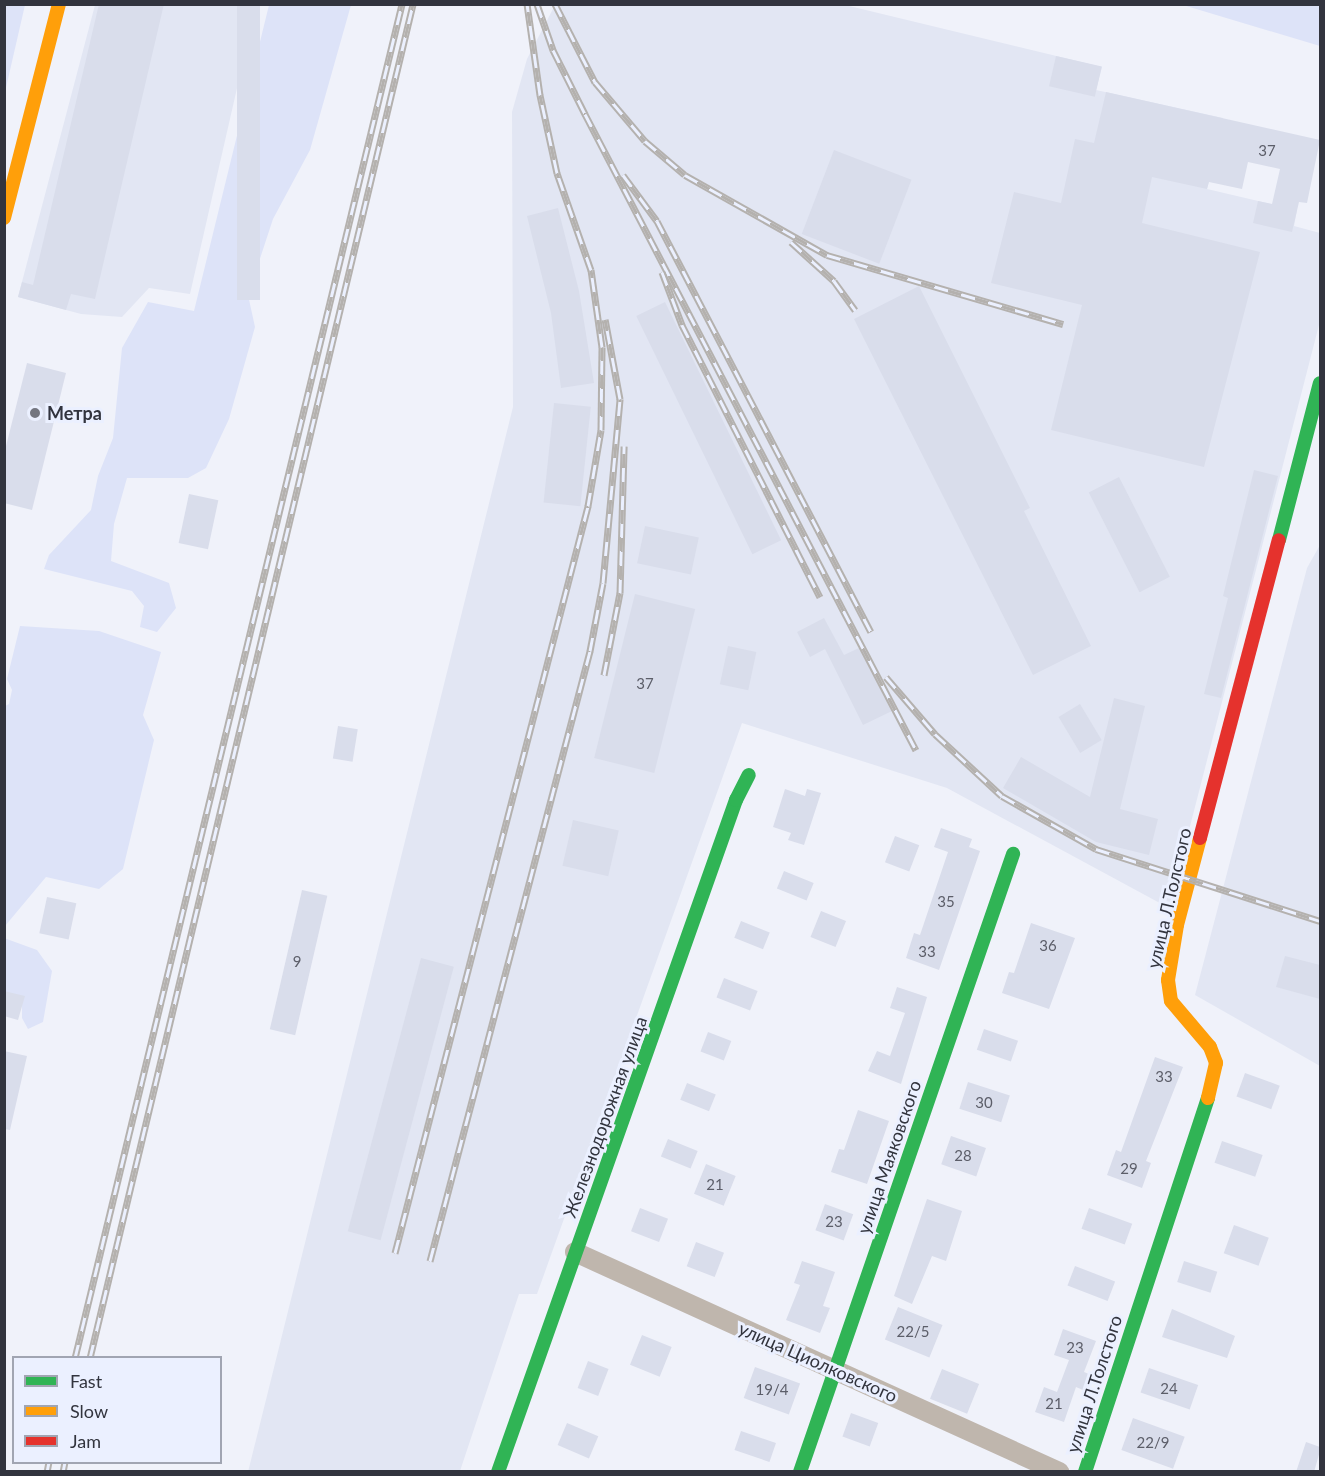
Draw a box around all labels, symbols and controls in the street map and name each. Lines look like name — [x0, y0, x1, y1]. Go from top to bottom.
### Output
house number: 37 — [1258, 142, 1276, 160]
place label: Метра — [47, 402, 102, 424]
marker: Метра — [28, 406, 42, 420]
house number: 37 — [636, 675, 654, 693]
street label: улица Л.Толстого — [1142, 826, 1196, 970]
house number: 35 — [937, 893, 955, 911]
house number: 36 — [1039, 937, 1057, 955]
house number: 33 — [918, 943, 936, 961]
house number: 9 — [293, 953, 301, 971]
street label: Железнодорожная улица — [558, 1013, 652, 1221]
house number: 33 — [1155, 1068, 1173, 1086]
street label: улица Маяковского — [853, 1077, 925, 1237]
house number: 30 — [975, 1094, 993, 1112]
house number: 28 — [954, 1147, 972, 1165]
house number: 29 — [1120, 1160, 1138, 1178]
house number: 21 — [706, 1176, 724, 1194]
house number: 23 — [825, 1213, 843, 1231]
street label: улица Л.Толстого — [1062, 1312, 1126, 1456]
street label: улица Циолковского — [735, 1317, 901, 1407]
house number: 22/5 — [897, 1323, 929, 1341]
house number: 23 — [1066, 1339, 1084, 1357]
legend — [12, 1356, 222, 1464]
text: Fast — [70, 1370, 102, 1392]
house number: 24 — [1160, 1380, 1178, 1398]
house number: 19/4 — [756, 1381, 788, 1399]
house number: 21 — [1045, 1395, 1063, 1413]
text: Slow — [70, 1400, 108, 1422]
text: Jam — [70, 1430, 101, 1452]
house number: 22/9 — [1137, 1434, 1169, 1452]

